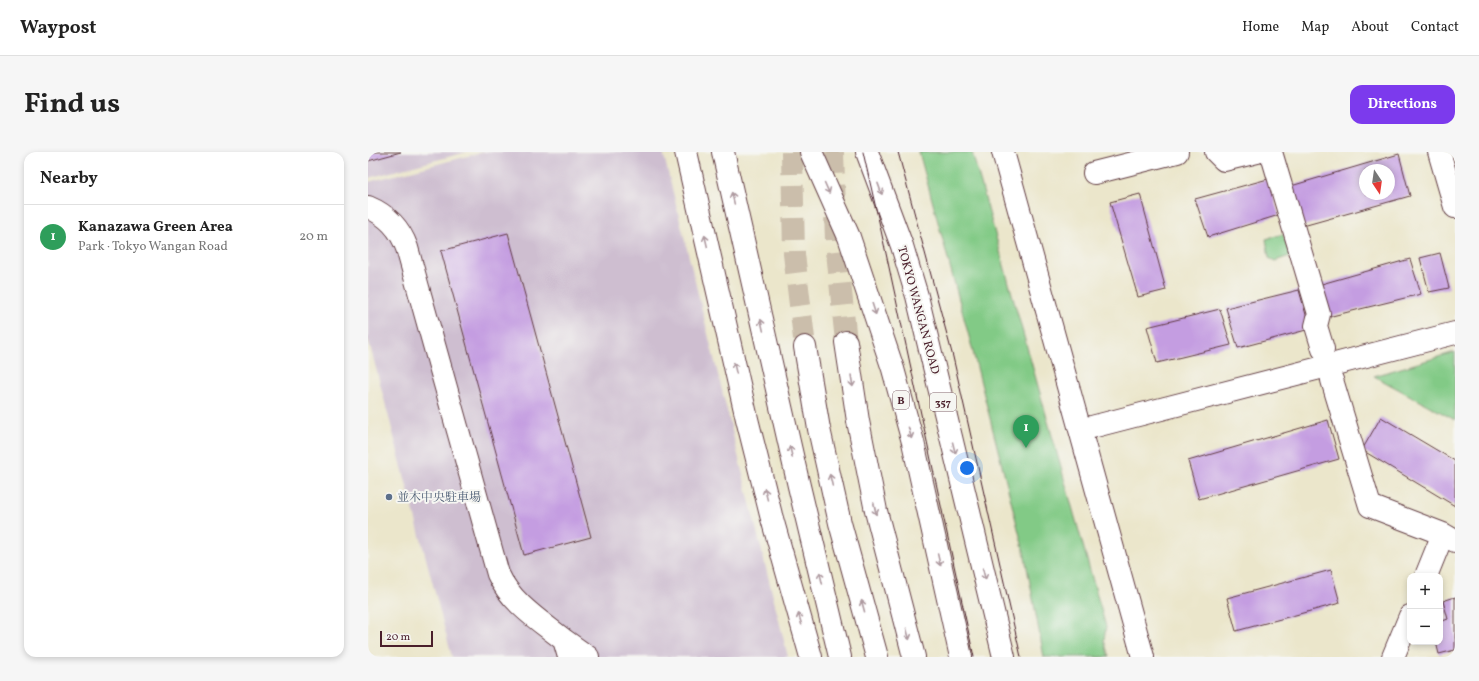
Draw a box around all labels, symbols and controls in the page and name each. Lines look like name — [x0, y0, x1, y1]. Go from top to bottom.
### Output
text: Waypost — [20, 15, 96, 41]
text: Home — [1242, 18, 1279, 37]
text: Map — [1301, 18, 1329, 37]
text: About — [1351, 18, 1389, 37]
text: Contact — [1411, 18, 1459, 37]
text: Find us — [24, 85, 120, 124]
button: Directions — [1350, 85, 1455, 124]
north arrow — [1359, 164, 1395, 200]
text: Nearby — [40, 167, 98, 190]
one-way arrow — [824, 181, 831, 193]
one-way arrow — [877, 182, 885, 194]
one-way arrow — [729, 192, 737, 205]
text: Kanazawa Green Area — [78, 217, 233, 238]
text: 1 — [50, 228, 56, 246]
text: 20 m — [299, 228, 328, 246]
one-way arrow — [702, 235, 710, 248]
text: Park · Tokyo Wangan Road — [78, 238, 228, 256]
street label: TOKYO WANGAN ROAD — [893, 244, 943, 376]
one-way arrow — [870, 302, 878, 314]
one-way arrow — [758, 319, 766, 332]
one-way arrow — [731, 361, 739, 374]
one-way arrow — [848, 374, 856, 387]
road number: B — [893, 391, 909, 409]
road number: 357 — [930, 393, 956, 411]
pin: 1 — [1013, 415, 1039, 448]
one-way arrow — [907, 427, 915, 440]
one-way arrow — [951, 441, 958, 454]
one-way arrow — [787, 446, 795, 459]
your location — [957, 458, 977, 478]
one-way arrow — [826, 474, 834, 487]
one-way arrow — [762, 488, 769, 501]
place label: 並木中央駐車場 — [397, 490, 481, 506]
marker: 並木中央駐車場 — [384, 492, 394, 502]
one-way arrow — [872, 502, 880, 515]
one-way arrow — [936, 553, 944, 566]
one-way arrow — [981, 568, 989, 581]
one-way arrow — [816, 572, 824, 585]
map controls — [1407, 573, 1443, 645]
button: + — [1407, 573, 1443, 609]
one-way arrow — [859, 600, 866, 613]
button: − — [1407, 609, 1443, 645]
one-way arrow — [796, 613, 803, 626]
one-way arrow — [905, 628, 912, 641]
scale bar — [380, 629, 433, 648]
text: 20 m — [386, 630, 410, 645]

